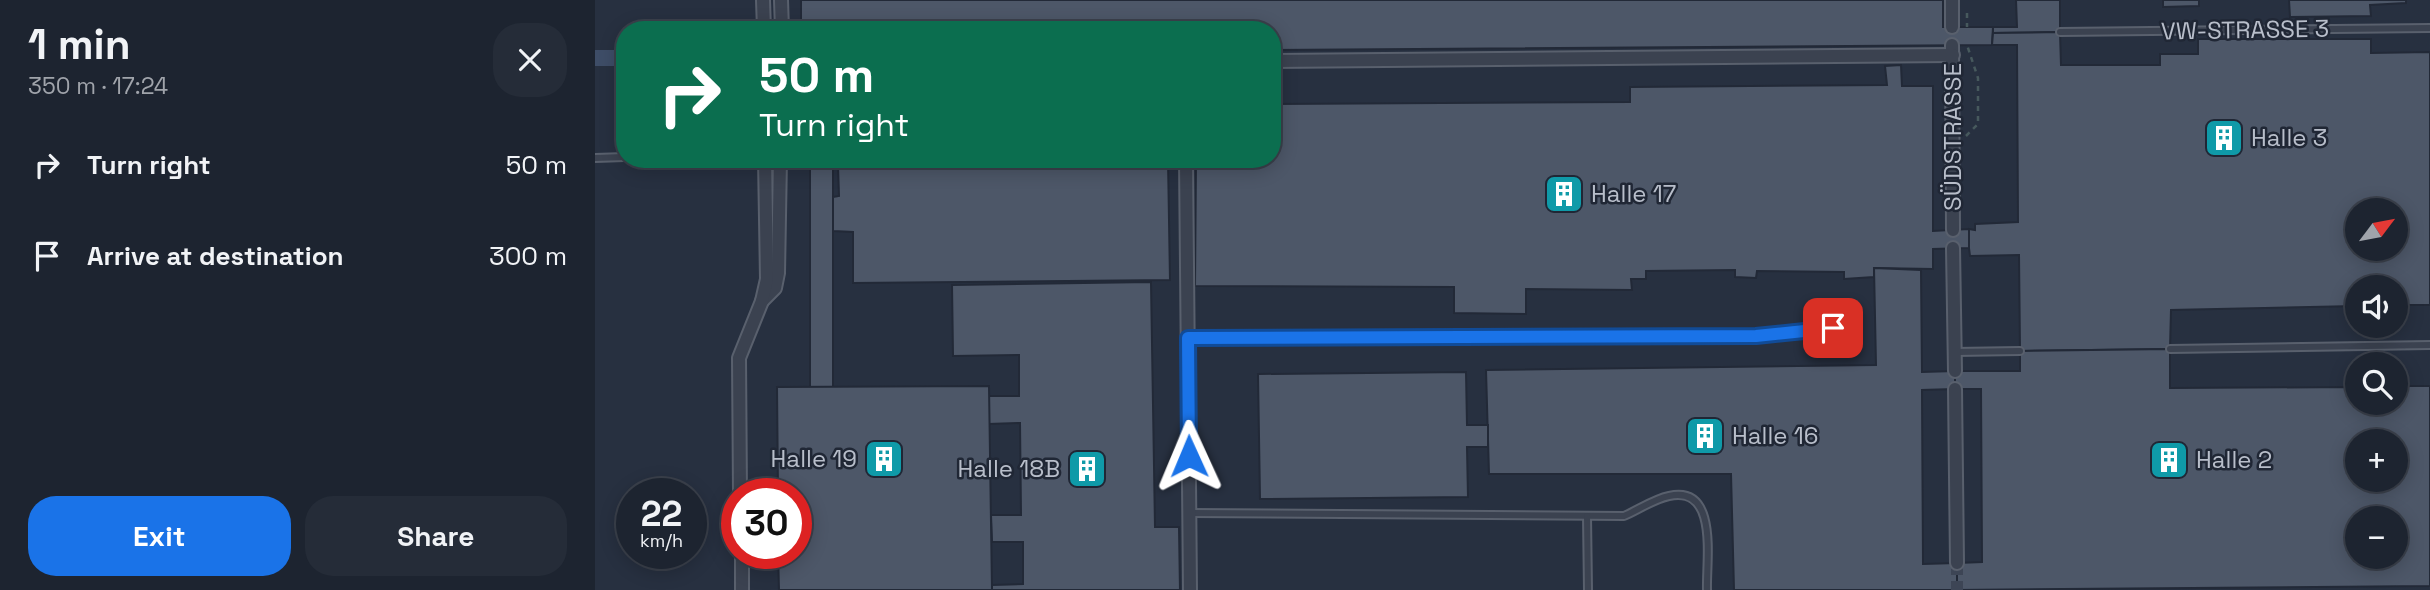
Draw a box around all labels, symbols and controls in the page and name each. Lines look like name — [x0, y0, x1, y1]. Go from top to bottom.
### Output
street label: VW-STRASSE 3 — [2161, 13, 2329, 46]
text: 1 min — [28, 18, 131, 71]
button: close — [493, 23, 567, 97]
text: 50 m — [759, 44, 874, 106]
icon: right — [644, 49, 735, 140]
street label: SÜDSTRASSE — [1937, 63, 1968, 211]
text: 350 m · 17:24 — [28, 71, 168, 101]
text: Turn right — [759, 105, 909, 145]
building icon: Halle 3 — [2203, 117, 2245, 159]
place label: Halle 3 — [2251, 122, 2327, 153]
icon: right — [28, 146, 66, 184]
text: Turn right — [87, 148, 211, 182]
text: 50 m — [506, 148, 567, 182]
building icon: Halle 17 — [1543, 173, 1585, 215]
place label: Halle 17 — [1591, 178, 1676, 209]
north arrow — [2345, 198, 2408, 261]
map controls — [2345, 198, 2408, 569]
icon: arrive — [28, 237, 66, 275]
text: Arrive at destination — [87, 239, 344, 273]
text: 300 m — [489, 239, 567, 273]
button: sound — [2345, 275, 2408, 338]
pin — [1803, 298, 1863, 358]
icon: arrive — [1814, 309, 1852, 347]
button: search — [2345, 352, 2408, 415]
building icon: Halle 16 — [1684, 415, 1726, 457]
position arrow — [1152, 419, 1226, 493]
place label: Halle 16 — [1732, 420, 1818, 451]
button: + — [2345, 429, 2408, 492]
building icon: Halle 19 — [863, 438, 905, 480]
building icon: Halle 2 — [2148, 439, 2190, 481]
place label: Halle 19 — [771, 443, 857, 474]
place label: Halle 2 — [2196, 444, 2272, 475]
building icon: Halle 18B — [1066, 448, 1108, 490]
place label: Halle 18B — [957, 453, 1060, 484]
speed limit sign: 30 — [721, 478, 812, 569]
text: 22 — [641, 492, 682, 536]
button: Exit — [28, 496, 291, 576]
button: Share — [305, 496, 567, 576]
button: − — [2345, 506, 2408, 569]
text: km/h — [640, 529, 683, 552]

